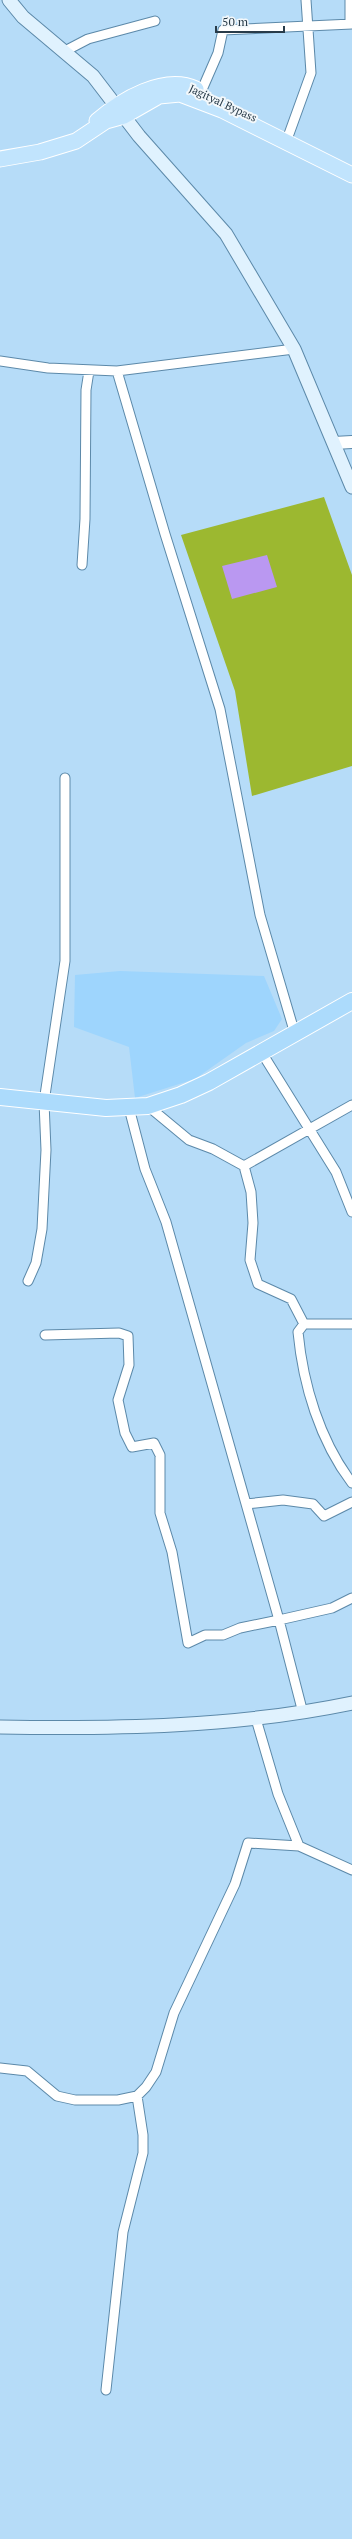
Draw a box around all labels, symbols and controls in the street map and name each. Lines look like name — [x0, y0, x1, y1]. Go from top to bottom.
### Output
scale bar — [216, 8, 284, 34]
text: 50 m — [222, 14, 249, 29]
street label: Jagityal Bypass — [187, 81, 259, 125]

